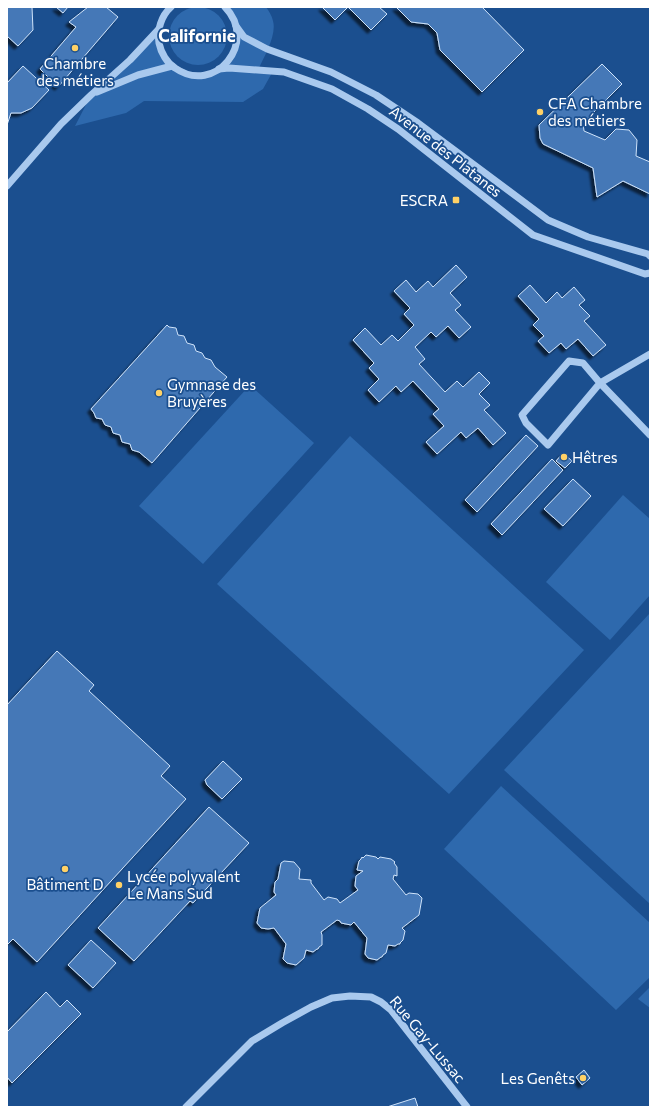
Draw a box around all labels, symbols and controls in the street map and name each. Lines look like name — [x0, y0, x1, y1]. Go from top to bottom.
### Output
district label: Californie — [158, 25, 236, 46]
marker: Chambre des métiers — [70, 43, 80, 53]
place label: Chambre des métiers — [36, 54, 114, 89]
place label: CFA Chambre des métiers — [548, 94, 642, 129]
street label: Avenue des Platanes — [386, 102, 506, 201]
marker: CFA Chambre des métiers — [535, 107, 545, 117]
place label: ESCRA — [400, 191, 448, 209]
marker: ESCRA — [451, 195, 461, 205]
place label: Gymnase des Bruyères — [167, 375, 256, 410]
marker: Gymnase des Bruyères — [154, 388, 164, 398]
place label: Hêtres — [572, 448, 618, 466]
marker: Hêtres — [559, 452, 569, 462]
marker: Bâtiment D — [60, 864, 70, 874]
place label: Lycée polyvalent Le Mans Sud — [127, 867, 240, 902]
place label: Bâtiment D — [26, 875, 104, 893]
marker: Lycée polyvalent Le Mans Sud — [114, 880, 124, 890]
street label: Rue Gay-Lussac — [386, 992, 470, 1086]
place label: Les Genêts — [501, 1069, 575, 1087]
marker: Les Genêts — [578, 1073, 588, 1083]

